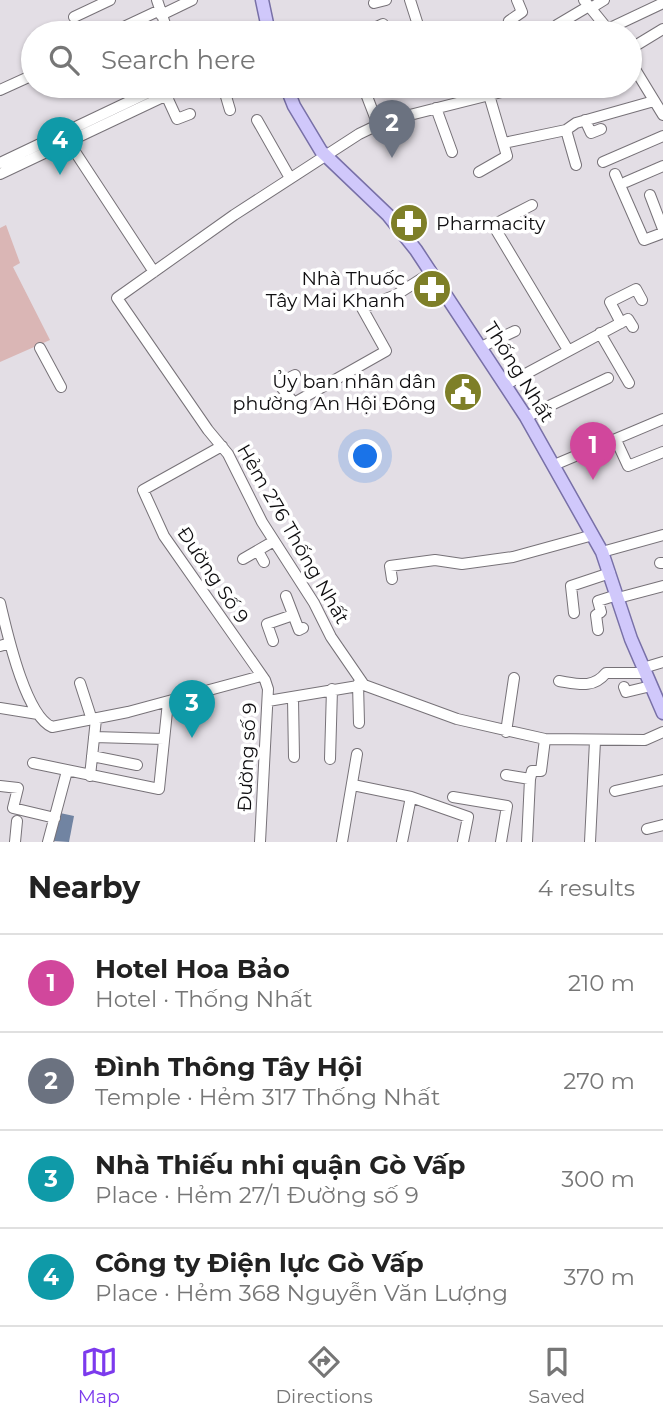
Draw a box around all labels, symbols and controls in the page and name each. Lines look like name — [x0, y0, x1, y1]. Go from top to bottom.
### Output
search box — [21, 21, 642, 98]
icon: search — [45, 41, 83, 79]
text: Search here — [101, 44, 256, 76]
pin: 2 — [369, 100, 415, 158]
pin: 4 — [37, 117, 83, 175]
pharmacy icon: Pharmacity — [388, 202, 430, 244]
place label: Pharmacity — [436, 212, 546, 235]
place label: Nhà Thuốc Tây Mai Khanh — [266, 267, 405, 312]
pharmacy icon: Nhà Thuốc Tây Mai Khanh — [411, 268, 453, 310]
street label: Thống Nhất — [479, 318, 559, 427]
place label: Ủy ban nhân dân phường An Hội Đông — [233, 370, 436, 415]
public building icon: Ủy ban nhân dân phường An Hội Đông — [442, 371, 484, 413]
pin: 1 — [570, 422, 616, 480]
your location — [348, 439, 382, 473]
street label: Hẻm 276 Thống Nhất — [232, 440, 354, 628]
street label: Đường Số 9 — [172, 522, 254, 628]
pin: 3 — [169, 680, 215, 738]
street label: Đường số 9 — [233, 702, 261, 812]
text: Nearby — [28, 869, 140, 906]
text: 4 results — [538, 874, 635, 902]
text: Hotel Hoa Bảo — [95, 953, 290, 985]
text: 1 — [46, 969, 56, 997]
text: 210 m — [568, 969, 635, 997]
text: Hotel · Thống Nhất — [95, 985, 313, 1013]
text: Đình Thông Tây Hội — [95, 1051, 363, 1083]
text: 2 — [44, 1067, 58, 1095]
text: 270 m — [563, 1067, 635, 1095]
text: Temple · Hẻm 317 Thống Nhất — [95, 1083, 440, 1111]
text: Nhà Thiếu nhi quận Gò Vấp — [95, 1149, 466, 1181]
text: 3 — [44, 1165, 58, 1193]
text: 300 m — [561, 1165, 635, 1193]
text: Place · Hẻm 27/1 Đường số 9 — [95, 1181, 419, 1209]
text: Công ty Điện lực Gò Vấp — [95, 1247, 424, 1279]
text: 4 — [43, 1263, 59, 1291]
text: 370 m — [564, 1263, 635, 1291]
text: Place · Hẻm 368 Nguyễn Văn Lượng — [95, 1279, 508, 1307]
tab: Map — [78, 1343, 120, 1408]
tab: Directions — [275, 1343, 373, 1408]
tab: Saved — [528, 1343, 585, 1408]

